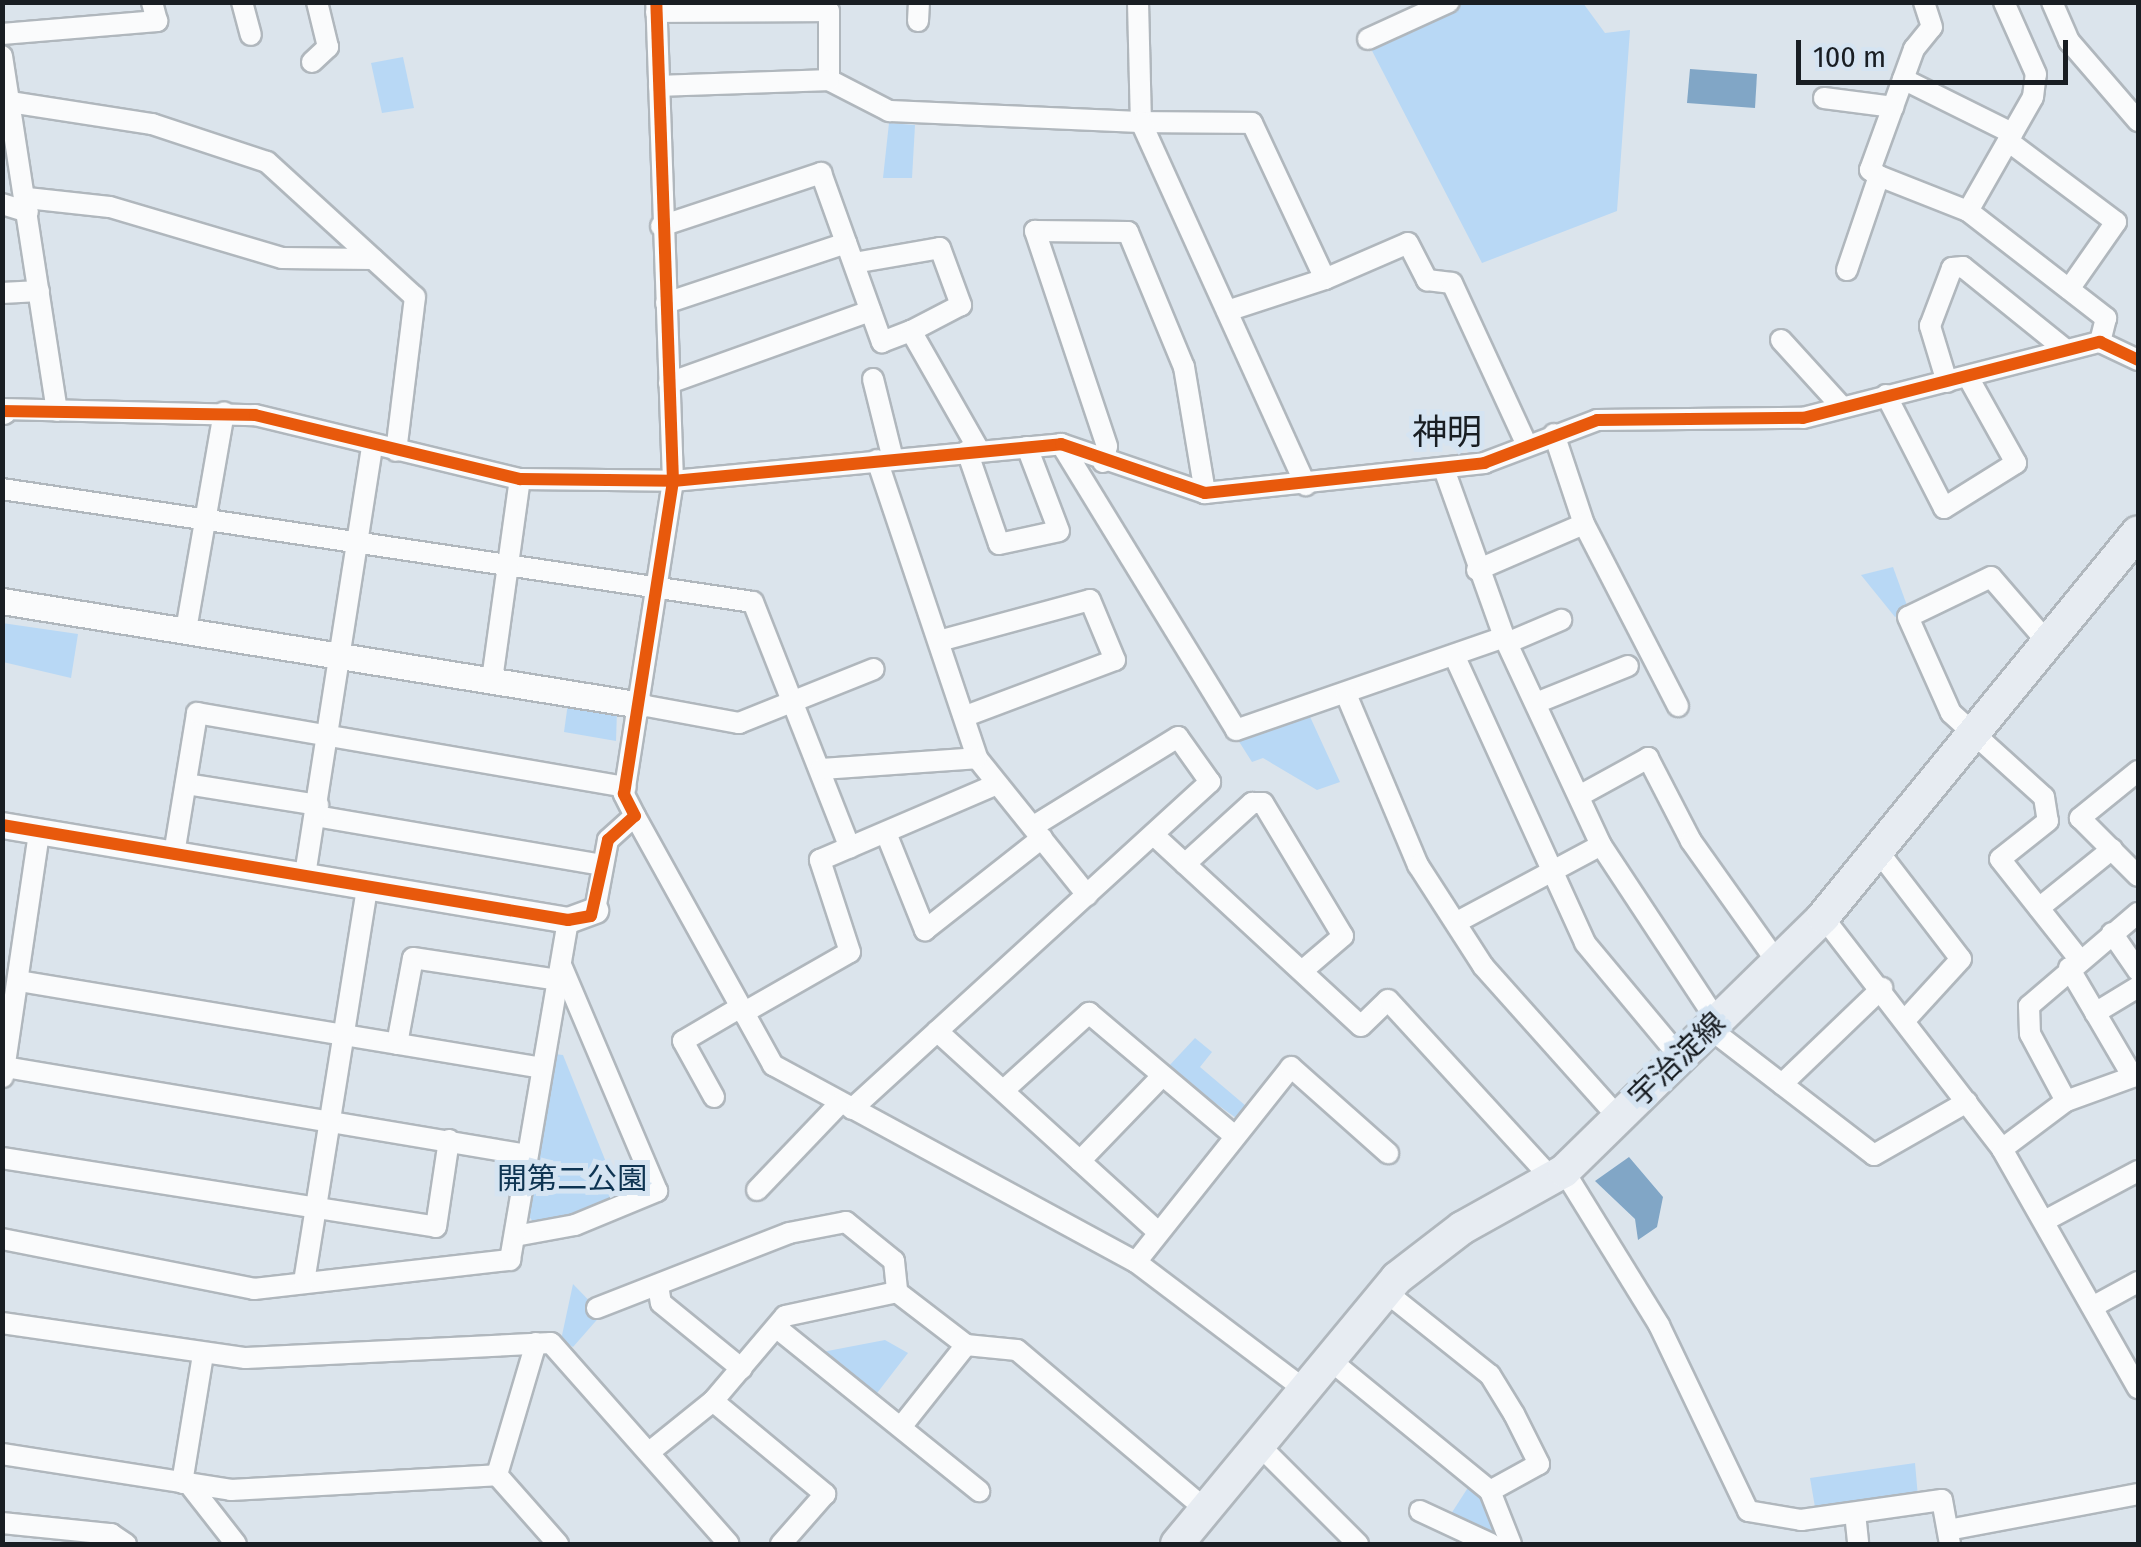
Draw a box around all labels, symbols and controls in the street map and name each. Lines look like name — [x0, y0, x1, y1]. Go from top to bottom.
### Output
scale bar — [1801, 20, 2074, 82]
text: 100 m — [1813, 39, 1886, 75]
district label: 神明 — [1412, 411, 1482, 453]
street label: 宇治淀線 — [1621, 1005, 1733, 1115]
park label: 開第二公園 — [497, 1161, 647, 1197]

